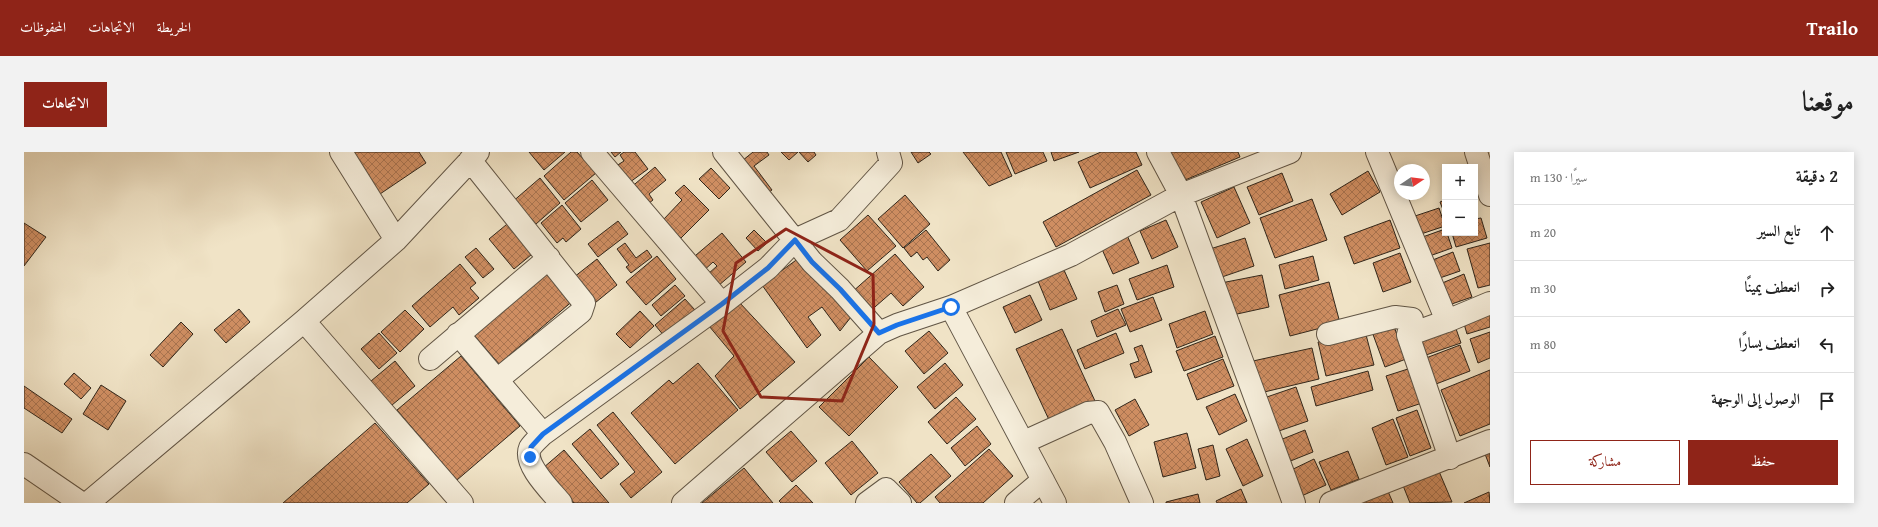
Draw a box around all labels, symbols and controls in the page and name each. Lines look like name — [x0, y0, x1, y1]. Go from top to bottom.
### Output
text: Trailo — [1807, 14, 1858, 42]
text: المحفوظات — [20, 17, 66, 37]
text: الاتجاهات — [88, 17, 135, 37]
text: الخريطة — [157, 17, 191, 37]
text: موقعنا — [1802, 80, 1854, 121]
button: الاتجاهات — [24, 82, 107, 127]
text: 2 دقيقة — [1796, 163, 1838, 188]
north arrow — [1394, 164, 1430, 200]
map controls — [1442, 164, 1478, 236]
button: + — [1442, 164, 1478, 200]
text: سيرًا · 130 m — [1530, 168, 1588, 187]
button: − — [1442, 200, 1478, 236]
text: تابع السير — [1758, 220, 1800, 241]
icon: ahead — [1816, 222, 1838, 244]
text: 20 m — [1530, 223, 1556, 242]
text: انعطف يمينًا — [1744, 276, 1800, 297]
icon: right — [1816, 278, 1838, 300]
text: 30 m — [1530, 279, 1556, 298]
route start — [942, 298, 960, 316]
text: انعطف يسارًا — [1738, 332, 1800, 353]
icon: left — [1816, 334, 1838, 356]
text: 80 m — [1530, 335, 1556, 354]
text: الوصول إلى الوجهة — [1711, 388, 1800, 409]
icon: arrive — [1816, 390, 1838, 412]
button: مشاركة — [1530, 440, 1680, 485]
button: حفظ — [1688, 440, 1838, 485]
route end — [521, 448, 539, 466]

